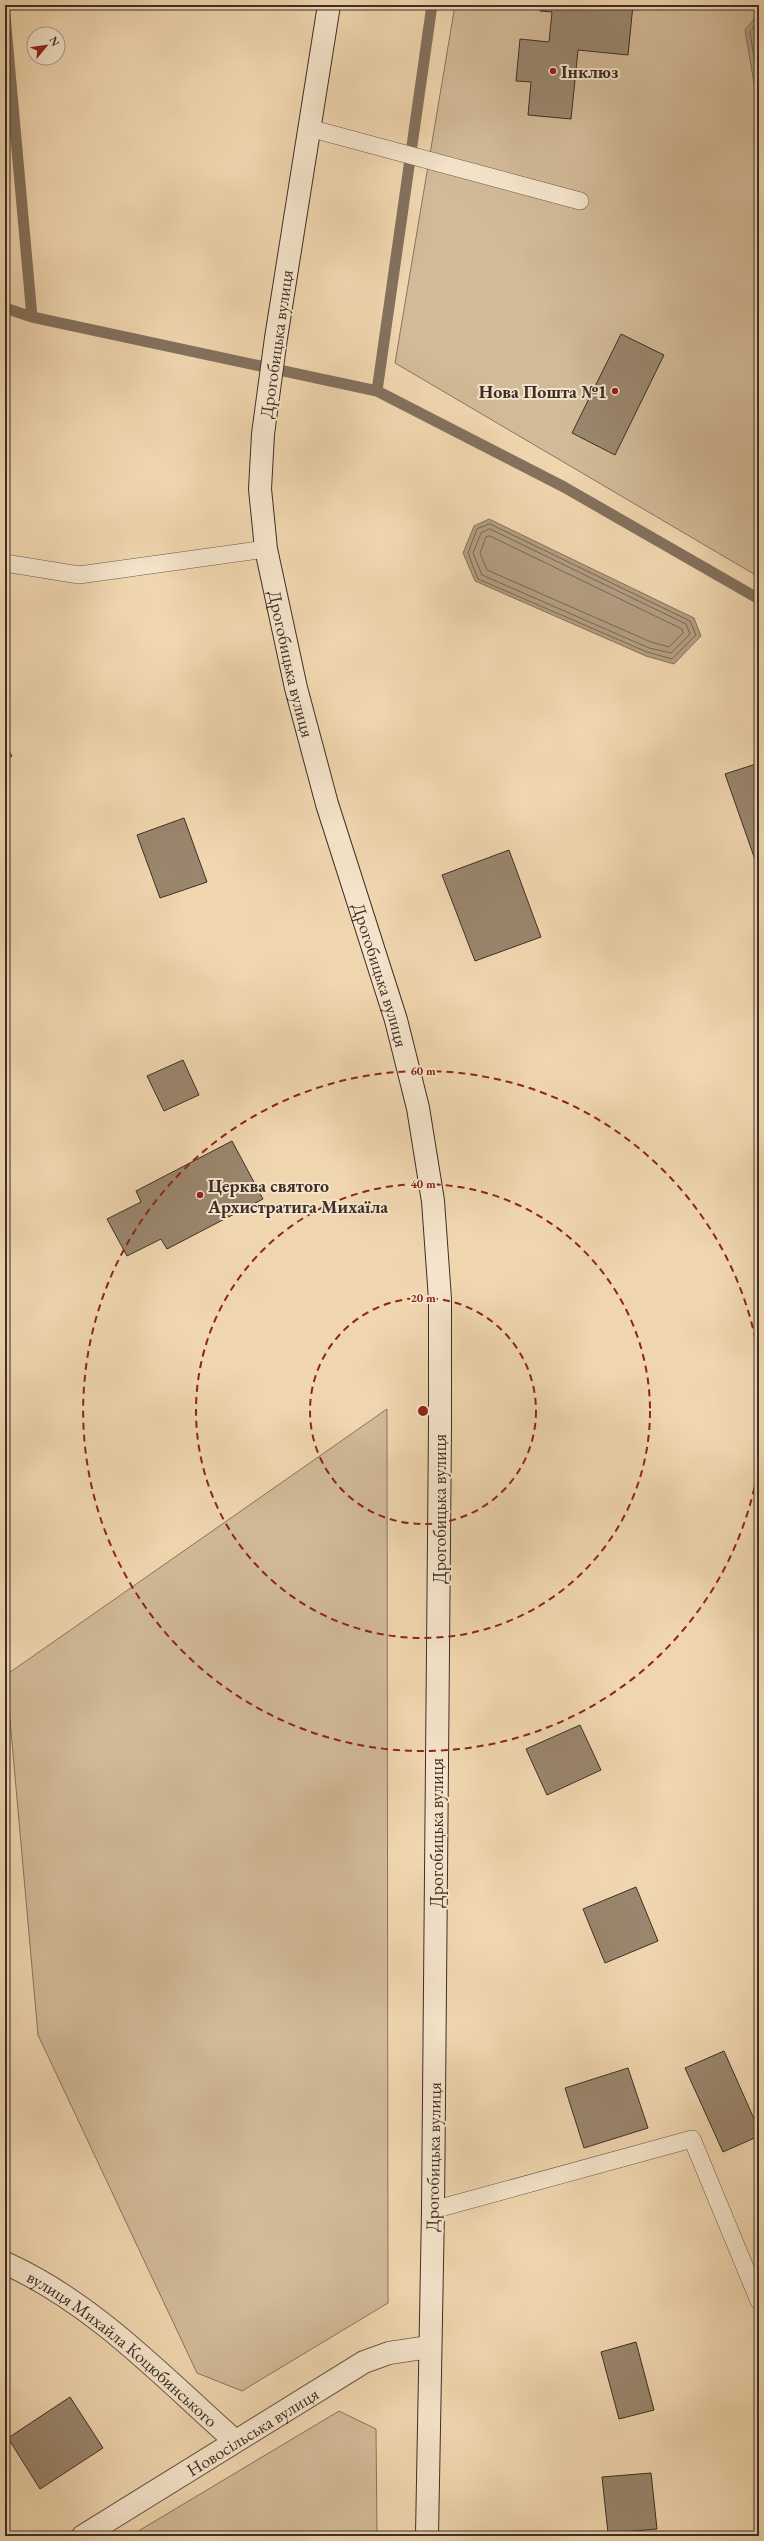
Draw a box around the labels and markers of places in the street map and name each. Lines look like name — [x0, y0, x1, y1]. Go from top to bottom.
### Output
place label: Інклюз — [561, 60, 619, 83]
marker: Інклюз — [548, 66, 558, 76]
place label: Нова Пошта №1 — [479, 380, 607, 403]
marker: Нова Пошта №1 — [610, 386, 620, 396]
place label: Церква святого Архистратига Михаїла — [207, 1174, 388, 1218]
marker: Церква святого Архистратига Михаїла — [195, 1190, 205, 1200]
centre of rings — [416, 1404, 430, 1418]

